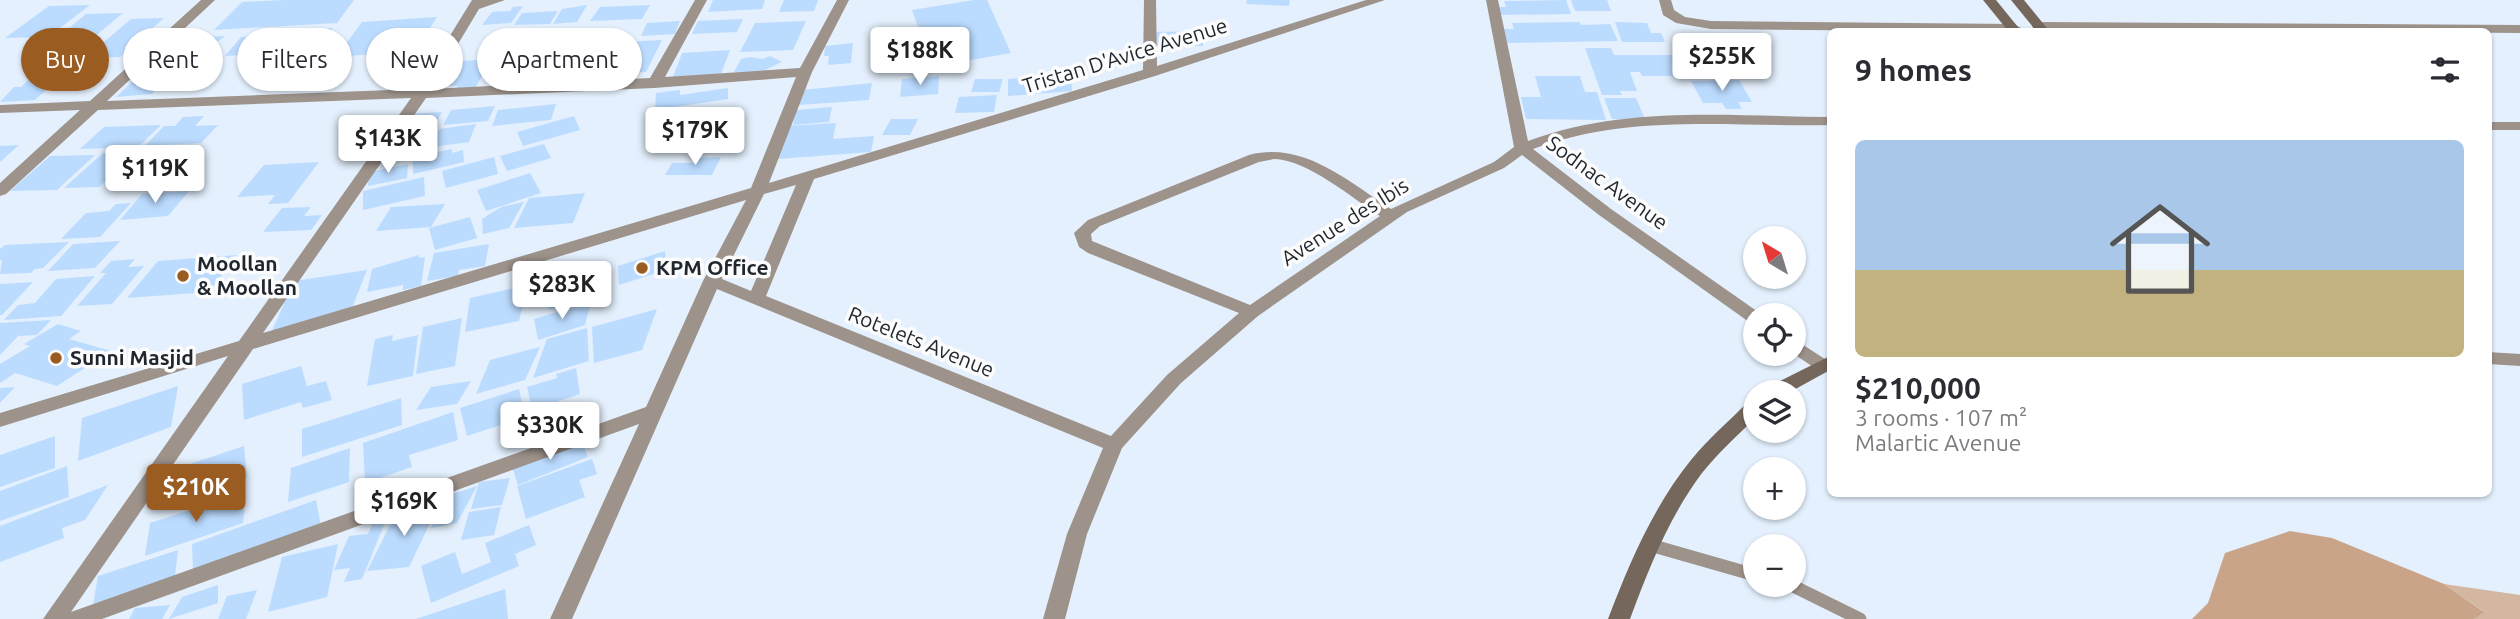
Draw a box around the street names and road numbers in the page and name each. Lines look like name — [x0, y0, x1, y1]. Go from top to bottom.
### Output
street label: Tristan D'Avice Avenue — [1019, 12, 1230, 98]
street label: Sodnac Avenue — [1542, 130, 1673, 234]
street label: Avenue des Ibis — [1277, 172, 1412, 270]
street label: Rotelets Avenue — [845, 301, 998, 381]

